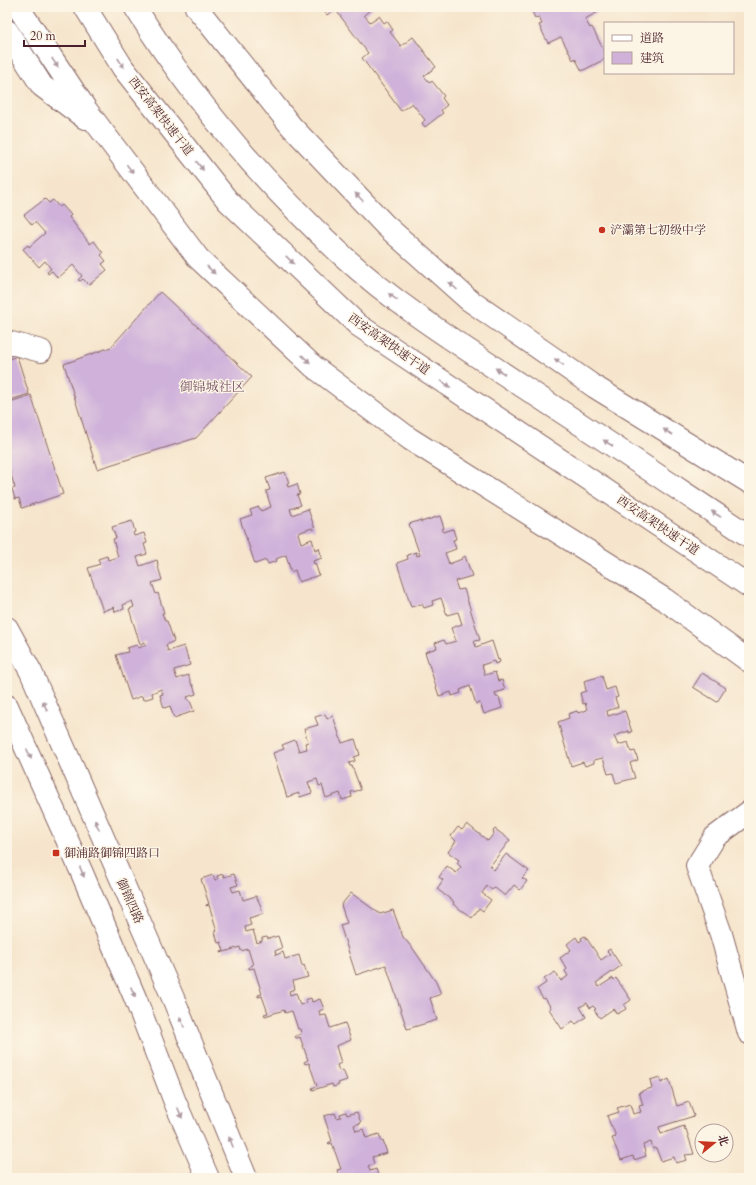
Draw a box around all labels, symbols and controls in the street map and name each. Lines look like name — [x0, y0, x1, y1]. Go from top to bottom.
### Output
scale bar — [24, 22, 85, 48]
legend — [604, 22, 734, 74]
text: 20 m — [30, 28, 57, 44]
text: 道路 — [640, 30, 664, 46]
text: 建筑 — [640, 50, 664, 66]
one-way arrow — [51, 58, 59, 68]
one-way arrow — [117, 58, 125, 69]
street label: 西安高架快速干道 — [125, 73, 197, 159]
one-way arrow — [196, 161, 205, 172]
one-way arrow — [126, 163, 135, 174]
one-way arrow — [354, 192, 364, 202]
place label: 浐灞第七初级中学 — [610, 222, 706, 238]
marker: 浐灞第七初级中学 — [597, 225, 607, 235]
one-way arrow — [285, 255, 295, 265]
one-way arrow — [206, 266, 216, 275]
one-way arrow — [449, 282, 458, 291]
one-way arrow — [387, 292, 398, 301]
street label: 西安高架快速干道 — [345, 310, 433, 378]
one-way arrow — [301, 354, 311, 364]
one-way arrow — [554, 358, 564, 366]
one-way arrow — [494, 367, 505, 375]
district label: 御锦城社区 — [179, 378, 245, 396]
one-way arrow — [441, 380, 451, 388]
one-way arrow — [663, 428, 673, 436]
one-way arrow — [602, 439, 614, 446]
street label: 西安高架快速干道 — [614, 492, 702, 558]
one-way arrow — [711, 510, 722, 518]
one-way arrow — [42, 700, 49, 712]
one-way arrow — [26, 748, 32, 759]
one-way arrow — [94, 820, 100, 831]
place label: 御浦路御锦四路口 — [64, 845, 160, 861]
marker: 御浦路御锦四路口 — [51, 848, 61, 858]
one-way arrow — [79, 867, 85, 878]
street label: 御锦四路 — [113, 876, 147, 926]
one-way arrow — [130, 987, 136, 998]
one-way arrow — [179, 1015, 185, 1027]
one-way arrow — [177, 1108, 183, 1119]
north arrow — [694, 1123, 734, 1163]
text: 北 — [714, 1133, 732, 1148]
one-way arrow — [228, 1135, 234, 1147]

